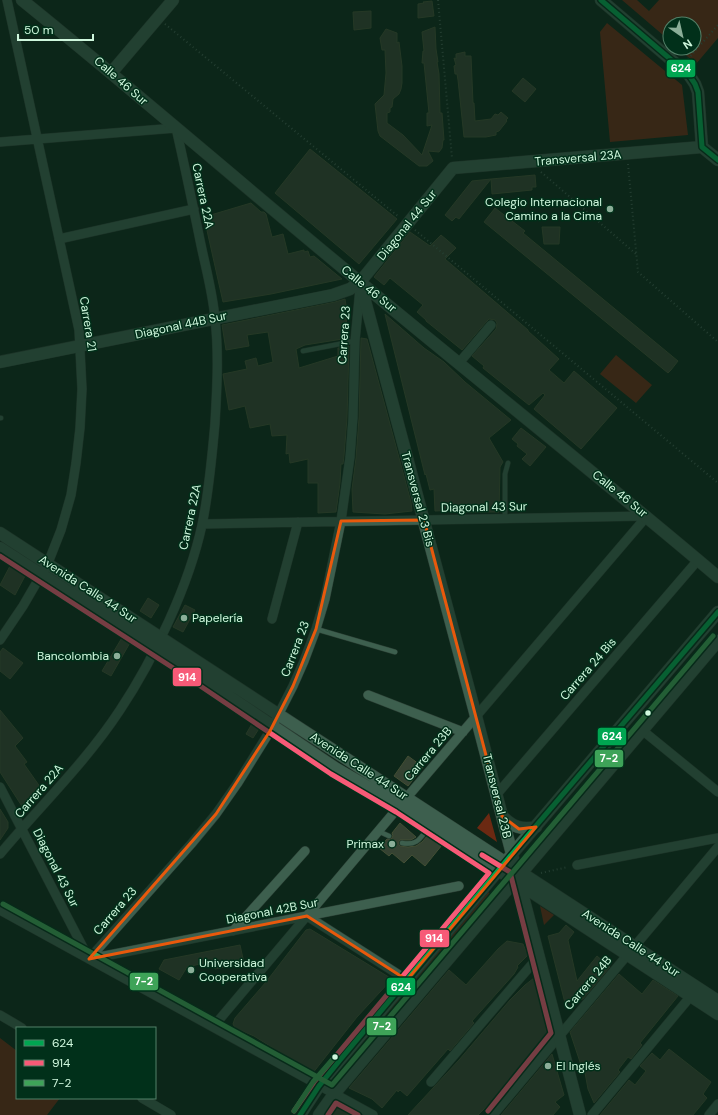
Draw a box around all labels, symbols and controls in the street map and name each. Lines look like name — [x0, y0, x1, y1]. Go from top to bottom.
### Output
scale bar — [18, 16, 93, 42]
north arrow — [662, 16, 702, 56]
text: 50 m — [24, 22, 53, 38]
text: N — [680, 36, 695, 52]
street label: Calle 46 Sur — [91, 53, 152, 109]
line badge: 624 — [666, 59, 696, 78]
text: 624 — [671, 61, 691, 75]
street label: Transversal 23A — [534, 146, 622, 170]
street label: Carrera 22A — [188, 162, 218, 230]
street label: Diagonal 44 Sur — [374, 186, 441, 264]
place label: Colegio Internacional Camino a la Cima — [485, 194, 602, 224]
marker: Colegio Internacional Camino a la Cima — [605, 204, 615, 214]
street label: Calle 46 Sur — [338, 262, 400, 317]
street label: Carrera 21 — [76, 295, 100, 353]
street label: Carrera 23 — [334, 305, 354, 365]
street label: Diagonal 44B Sur — [133, 307, 229, 343]
street label: Transversal 23 Bis — [398, 449, 438, 549]
street label: Calle 46 Sur — [589, 467, 651, 522]
street label: Carrera 22A — [175, 483, 205, 551]
street label: Diagonal 43 Sur — [441, 498, 528, 516]
street label: Avenida Calle 44 Sur — [36, 551, 141, 627]
place label: Papelería — [192, 610, 243, 626]
marker: Papelería — [179, 613, 189, 623]
street label: Carrera 23 — [277, 619, 313, 679]
street label: Carrera 24 Bis — [556, 634, 620, 704]
place label: Bancolombia — [37, 648, 109, 664]
marker: Bancolombia — [112, 651, 122, 661]
line badge: 914 — [172, 667, 202, 687]
text: 914 — [178, 670, 196, 684]
unlabelled marker — [643, 708, 653, 718]
street label: Carrera 23B — [401, 724, 455, 784]
line badge: 624 — [597, 727, 627, 746]
street label: Avenida Calle 44 Sur — [307, 728, 412, 804]
text: 624 — [602, 729, 622, 743]
line badge: 7-2 — [594, 749, 624, 768]
text: 7-2 — [600, 751, 618, 765]
street label: Transversal 23B — [479, 752, 515, 840]
street label: Carrera 22A — [11, 761, 67, 821]
street label: Diagonal 43 Sur — [29, 826, 83, 911]
place label: Primax — [347, 836, 384, 852]
marker: Primax — [387, 839, 397, 849]
street label: Carrera 23 — [90, 884, 140, 938]
street label: Diagonal 42B Sur — [225, 894, 320, 928]
street label: Avenida Calle 44 Sur — [579, 905, 684, 981]
line badge: 914 — [419, 929, 450, 948]
text: 914 — [425, 931, 443, 945]
street label: Carrera 24B — [561, 953, 615, 1013]
place label: Universidad Cooperativa — [199, 955, 267, 985]
marker: Universidad Cooperativa — [186, 965, 196, 975]
line badge: 7-2 — [129, 972, 159, 991]
text: 7-2 — [135, 974, 153, 988]
line badge: 624 — [386, 977, 416, 996]
text: 624 — [391, 980, 411, 994]
line badge: 7-2 — [366, 1017, 397, 1036]
text: 7-2 — [373, 1019, 391, 1033]
legend — [16, 1027, 156, 1099]
text: 624 — [52, 1035, 73, 1051]
unlabelled marker — [330, 1052, 340, 1062]
text: 914 — [52, 1055, 70, 1071]
place label: El Inglés — [556, 1058, 601, 1074]
marker: El Inglés — [543, 1061, 553, 1071]
text: 7-2 — [52, 1075, 71, 1091]

